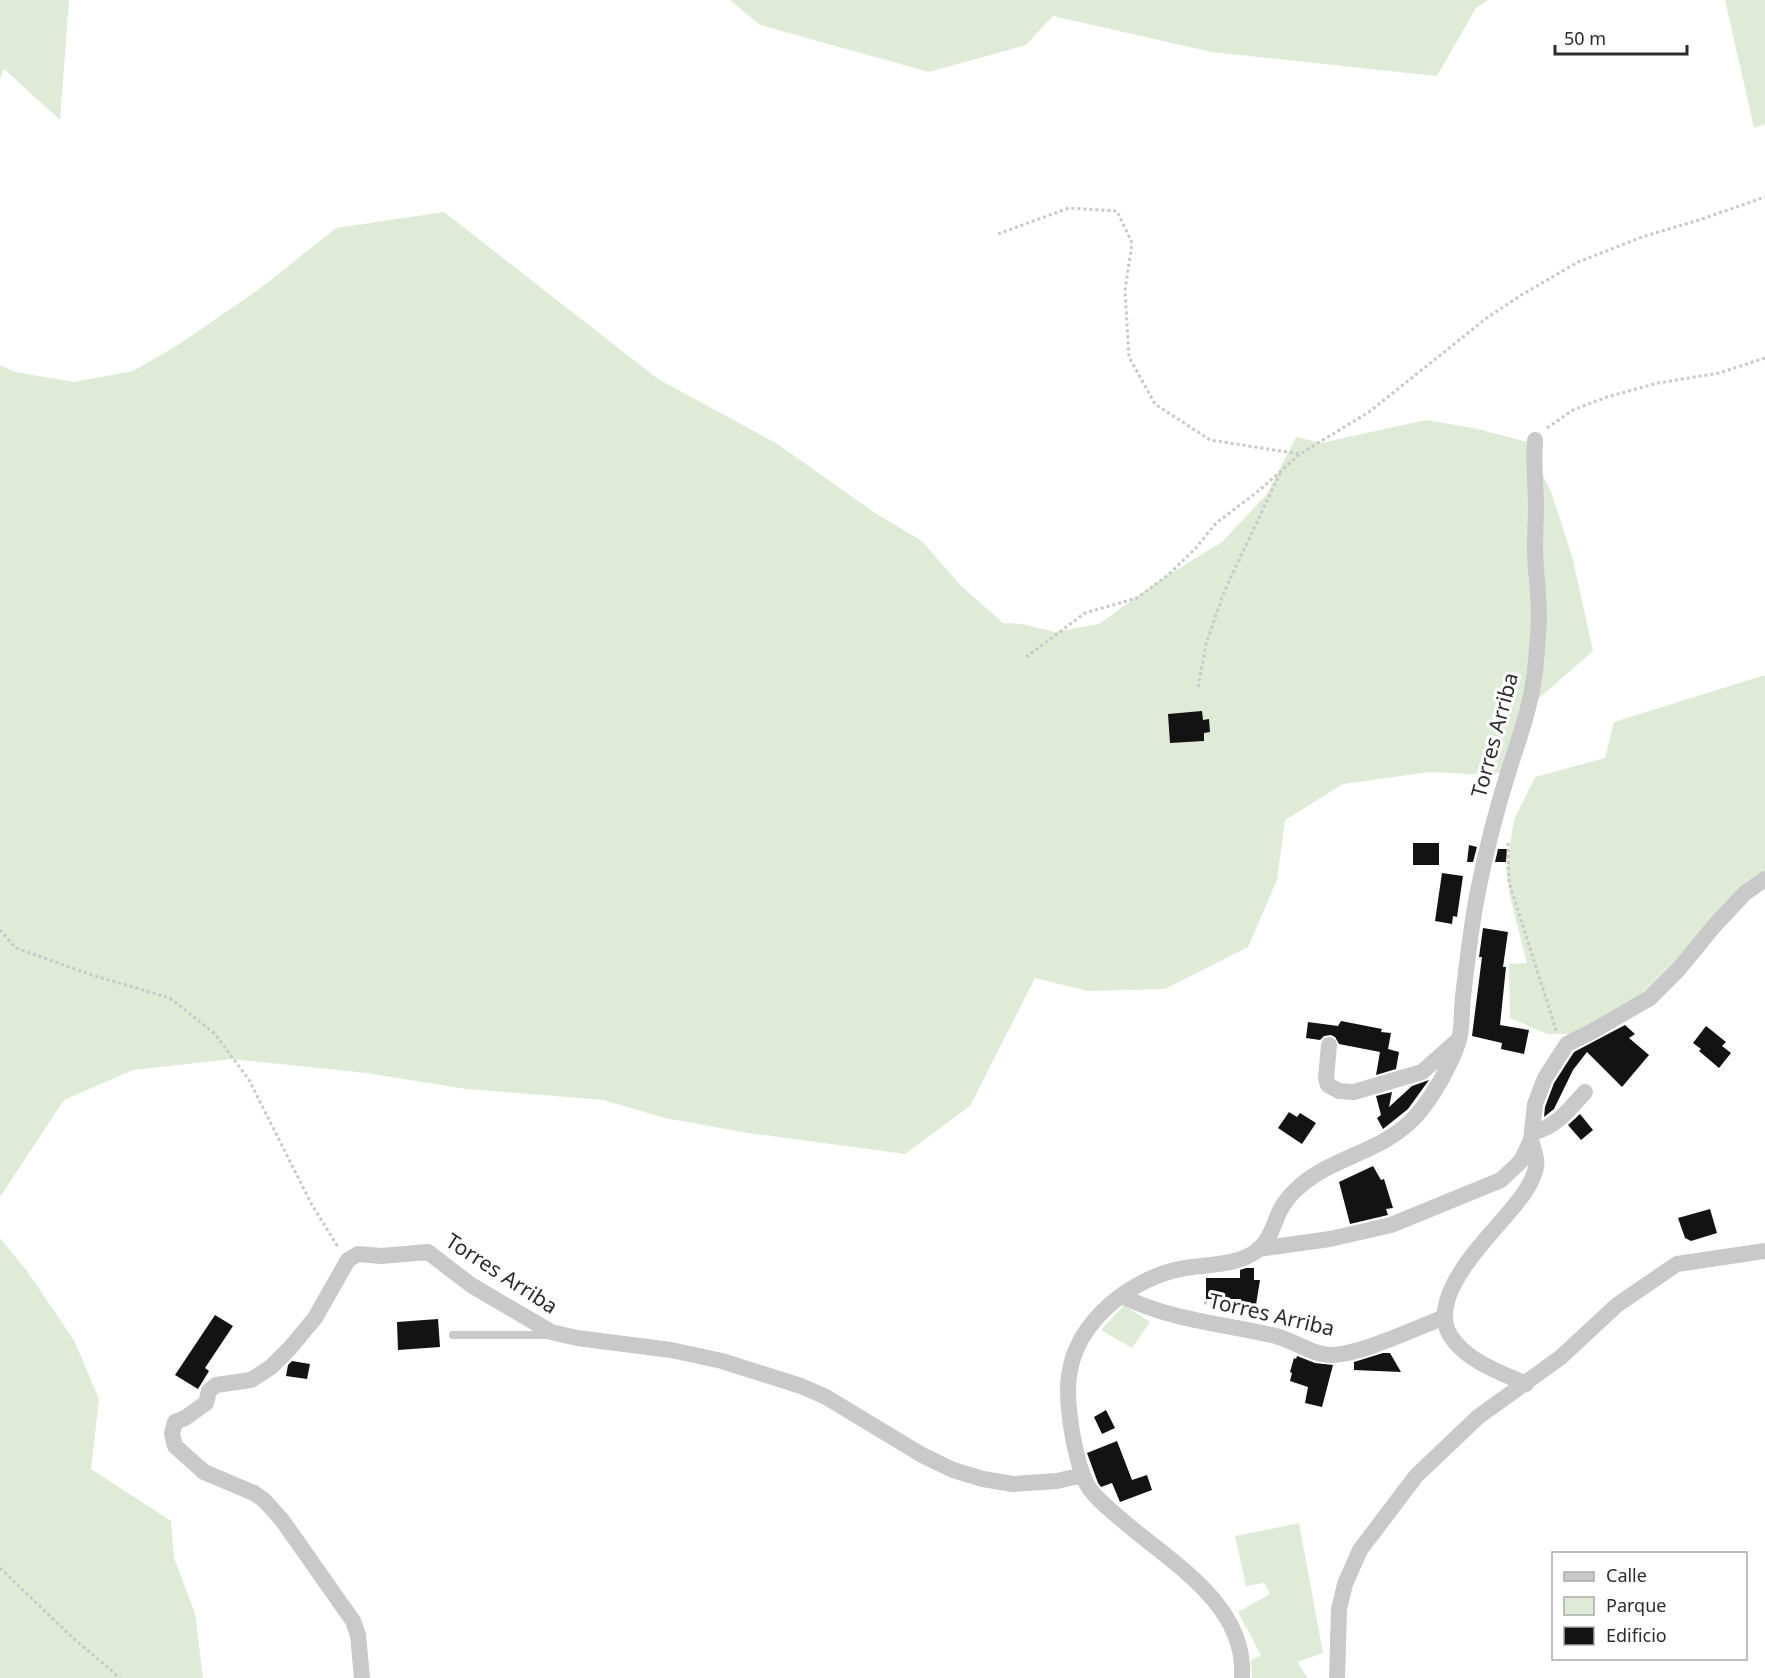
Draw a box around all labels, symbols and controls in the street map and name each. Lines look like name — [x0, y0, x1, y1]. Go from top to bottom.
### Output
scale bar — [1555, 18, 1687, 56]
text: 50 m — [1564, 26, 1606, 50]
street label: Torres Arriba — [1464, 670, 1524, 800]
street label: Torres Arriba — [441, 1226, 563, 1320]
street label: Torres Arriba — [1206, 1286, 1338, 1342]
legend — [1552, 1552, 1747, 1660]
text: Calle — [1606, 1563, 1647, 1587]
text: Parque — [1606, 1593, 1666, 1617]
text: Edificio — [1606, 1623, 1667, 1647]

